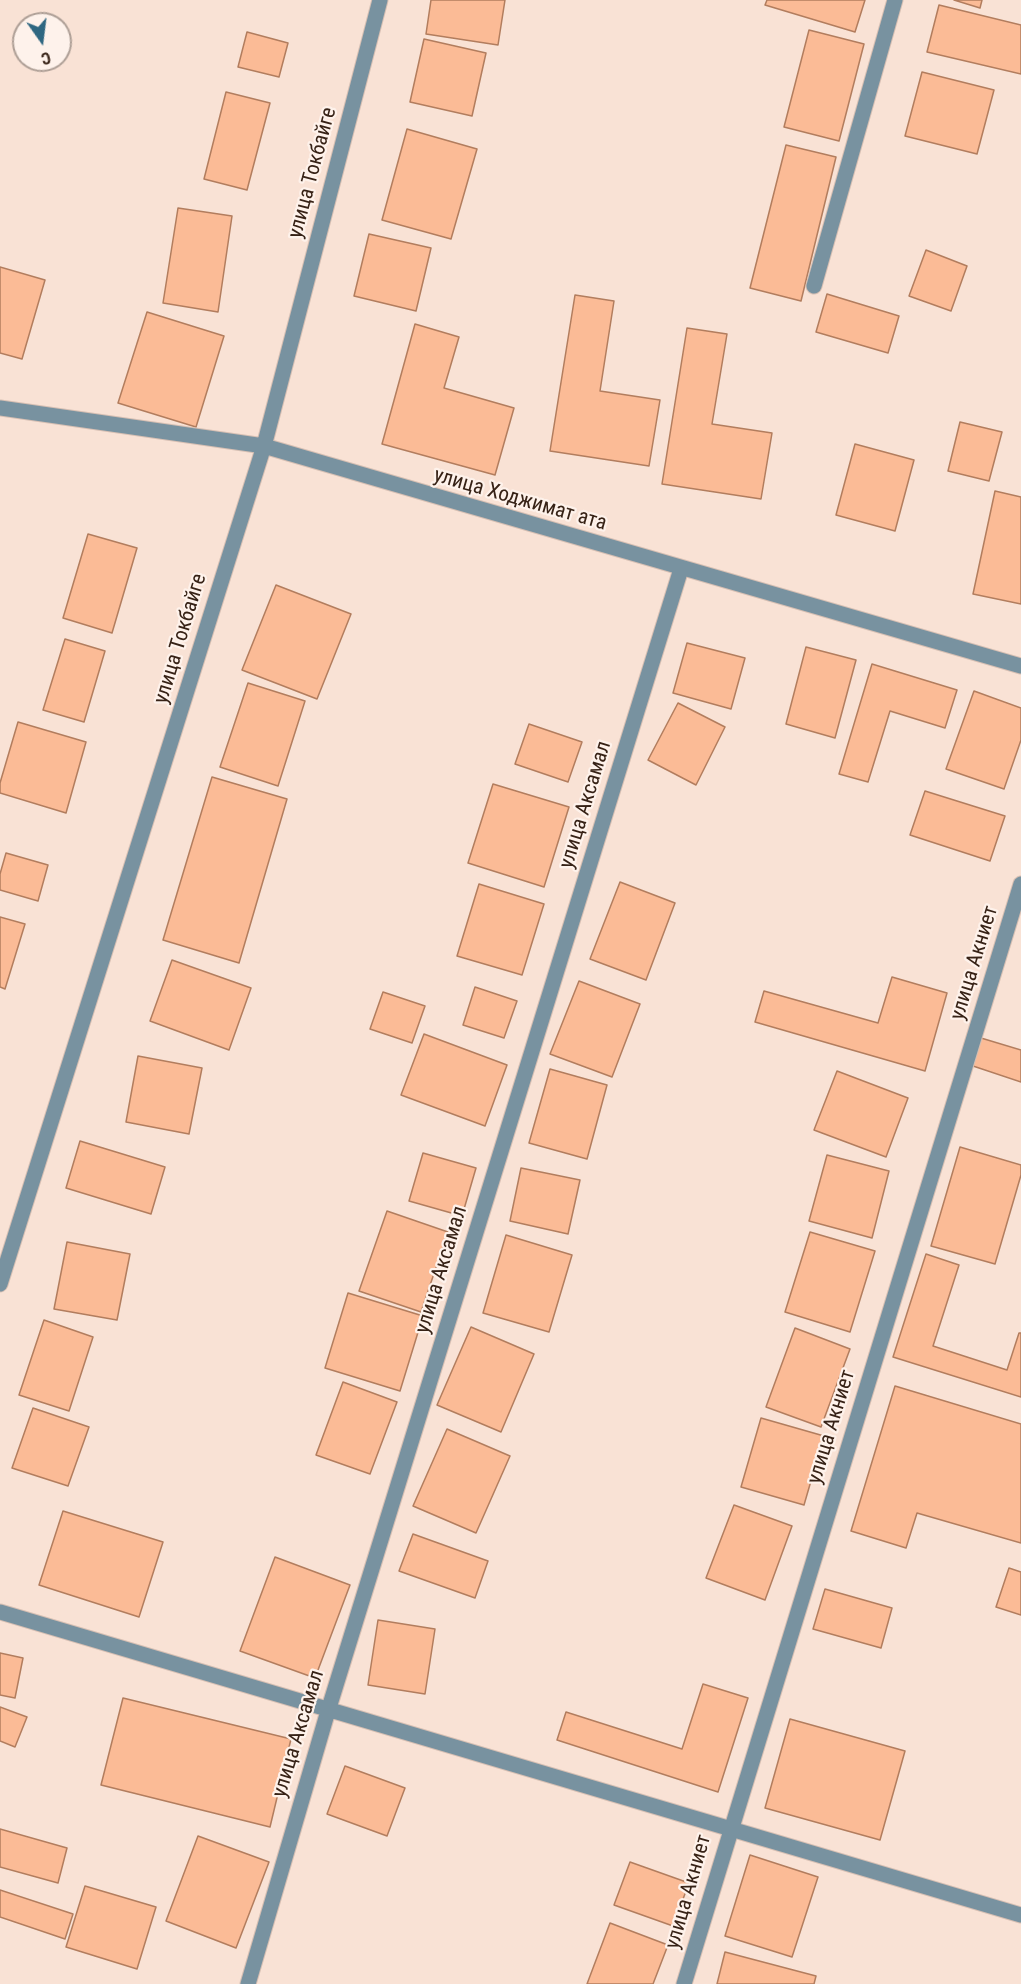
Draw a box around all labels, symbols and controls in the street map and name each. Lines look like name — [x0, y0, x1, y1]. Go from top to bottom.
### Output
north arrow — [12, 12, 72, 72]
text: С — [39, 48, 53, 68]
street label: улица Токбайге — [283, 105, 343, 241]
street label: улица Ходжимат ата — [431, 463, 609, 537]
street label: улица Токбайге — [149, 571, 213, 707]
street label: улица Аксамал — [555, 738, 617, 872]
street label: улица Акниет — [946, 903, 1004, 1023]
street label: улица Аксамал — [411, 1203, 473, 1337]
street label: улица Акниет — [803, 1367, 861, 1487]
street label: улица Аксамал — [268, 1667, 330, 1801]
street label: улица Акниет — [661, 1832, 717, 1952]

